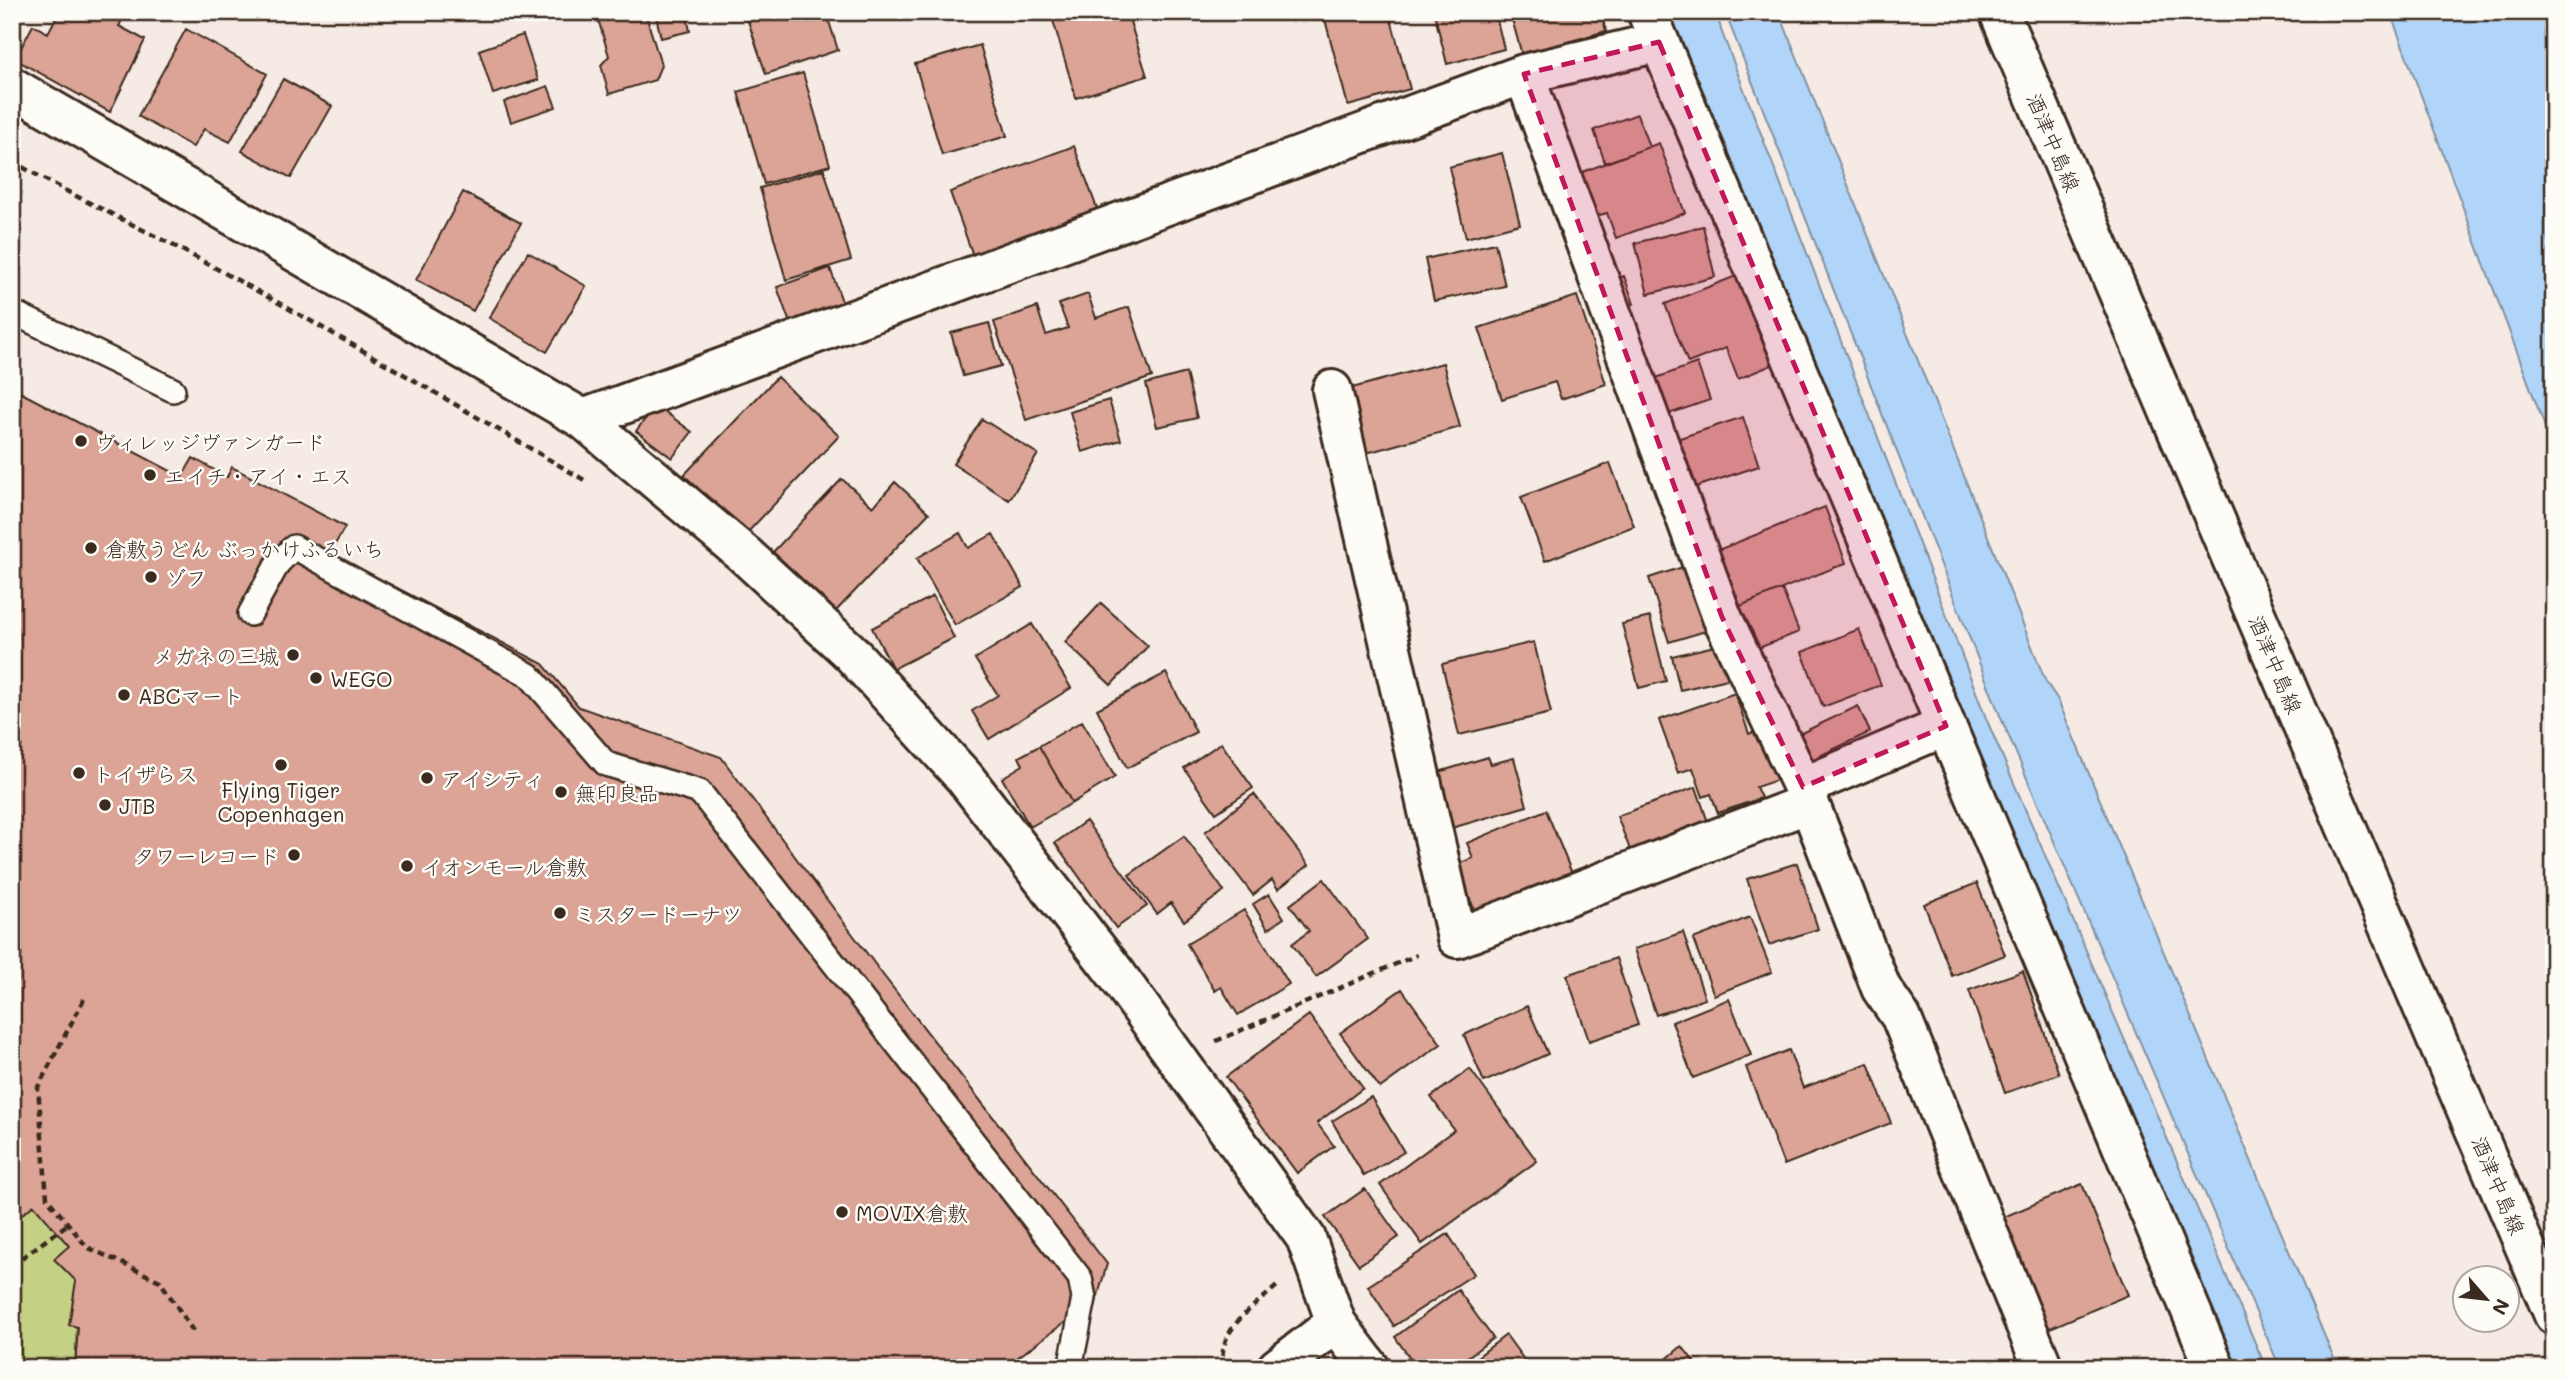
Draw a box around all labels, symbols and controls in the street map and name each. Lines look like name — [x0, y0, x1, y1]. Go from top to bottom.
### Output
street label: 酒津中島線 — [2021, 88, 2087, 196]
place label: ヴィレッジヴァンガード — [95, 428, 326, 455]
marker: ヴィレッジヴァンガード — [73, 433, 89, 449]
place label: エイチ・アイ・エス — [164, 462, 352, 489]
marker: エイチ・アイ・エス — [142, 467, 158, 483]
place label: 倉敷うどん ぶっかけふるいち — [105, 535, 384, 562]
marker: 倉敷うどん ぶっかけふるいち — [83, 540, 99, 556]
place label: ゾフ — [165, 564, 207, 591]
marker: ゾフ — [143, 569, 159, 585]
street label: 酒津中島線 — [2243, 610, 2309, 718]
place label: メガネの三城 — [153, 642, 279, 669]
marker: メガネの三城 — [285, 647, 301, 663]
place label: WEGO — [330, 665, 393, 692]
marker: WEGO — [308, 670, 324, 686]
place label: ABCマート — [138, 682, 244, 709]
marker: ABCマート — [116, 687, 132, 703]
marker: Flying Tiger Copenhagen — [273, 757, 289, 773]
place label: トイザらス — [93, 760, 198, 787]
marker: トイザらス — [71, 765, 87, 781]
place label: アイシティ — [441, 765, 544, 792]
marker: アイシティ — [419, 770, 435, 786]
place label: Flying Tiger Copenhagen — [218, 776, 344, 827]
place label: 無印良品 — [575, 779, 659, 806]
marker: 無印良品 — [553, 784, 569, 800]
place label: JTB — [119, 792, 155, 819]
marker: JTB — [97, 797, 113, 813]
place label: タワーレコード — [134, 842, 280, 869]
marker: タワーレコード — [286, 847, 302, 863]
place label: イオンモール倉敷 — [421, 853, 587, 880]
marker: イオンモール倉敷 — [399, 858, 415, 874]
place label: ミスタードーナツ — [574, 900, 742, 927]
marker: ミスタードーナツ — [552, 905, 568, 921]
street label: 酒津中島線 — [2466, 1131, 2532, 1239]
place label: MOVIX倉敷 — [856, 1199, 968, 1226]
marker: MOVIX倉敷 — [834, 1204, 850, 1220]
north arrow — [2450, 1264, 2520, 1334]
text: N — [2487, 1295, 2516, 1319]

